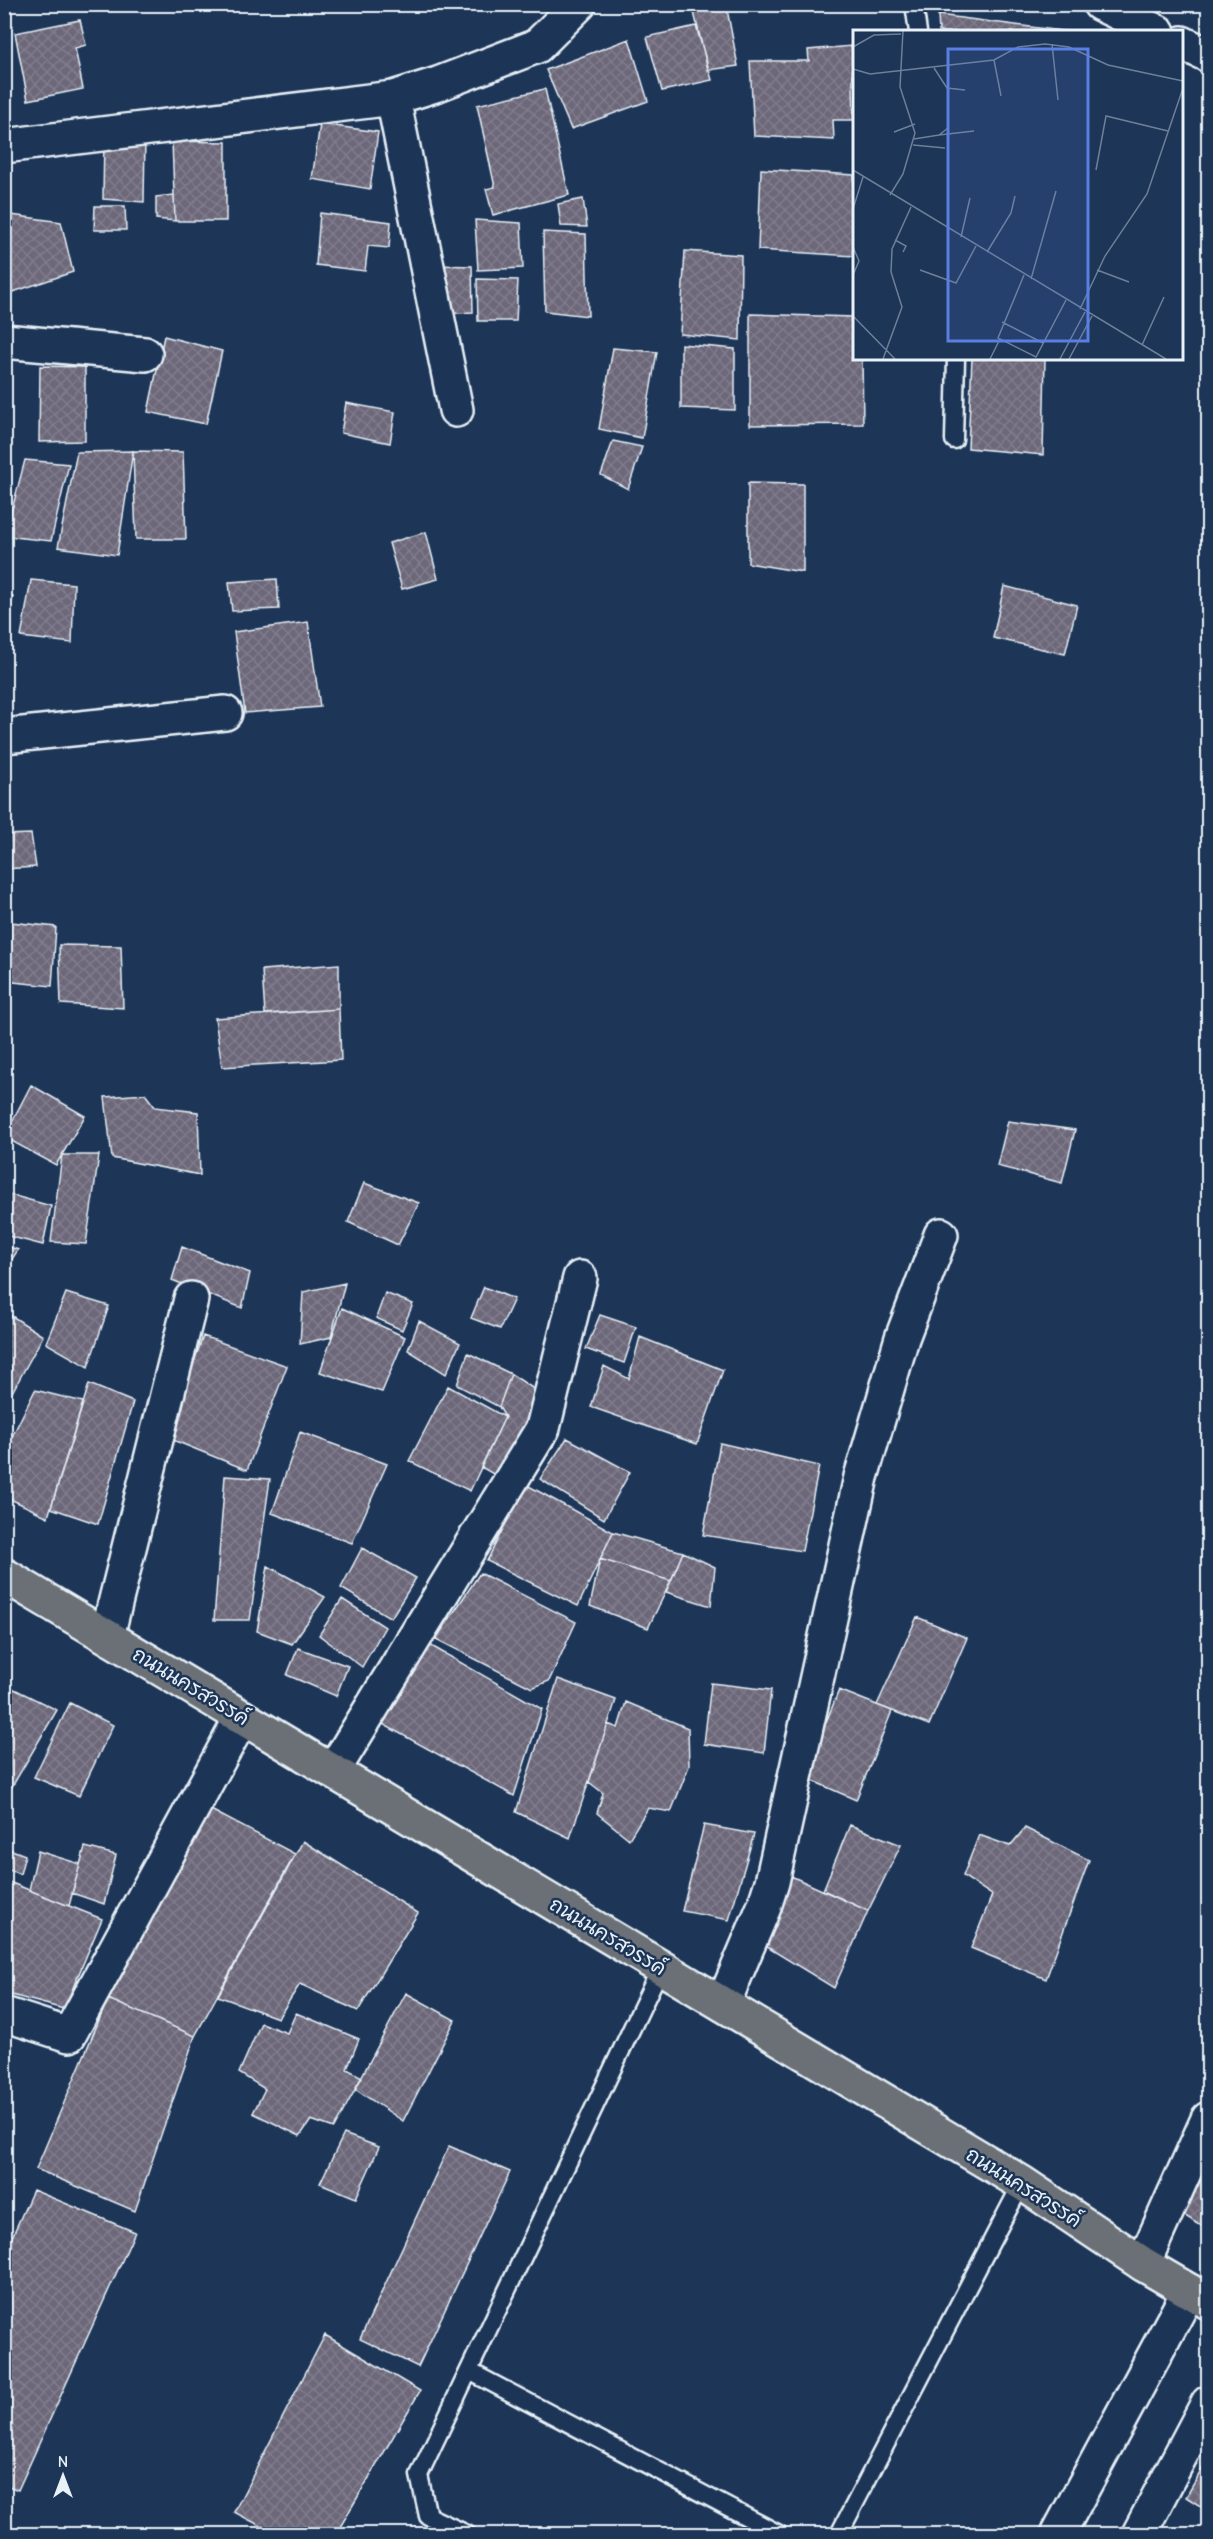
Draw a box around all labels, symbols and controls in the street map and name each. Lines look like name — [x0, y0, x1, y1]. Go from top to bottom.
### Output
inset map — [853, 30, 1183, 360]
street label: ถนนนครสวรรค์ — [128, 1641, 254, 1730]
street label: ถนนนครสวรรค์ — [545, 1891, 671, 1980]
street label: ถนนนครสวรรค์ — [962, 2141, 1087, 2232]
north arrow — [33, 2446, 93, 2506]
text: N — [58, 2453, 68, 2471]

